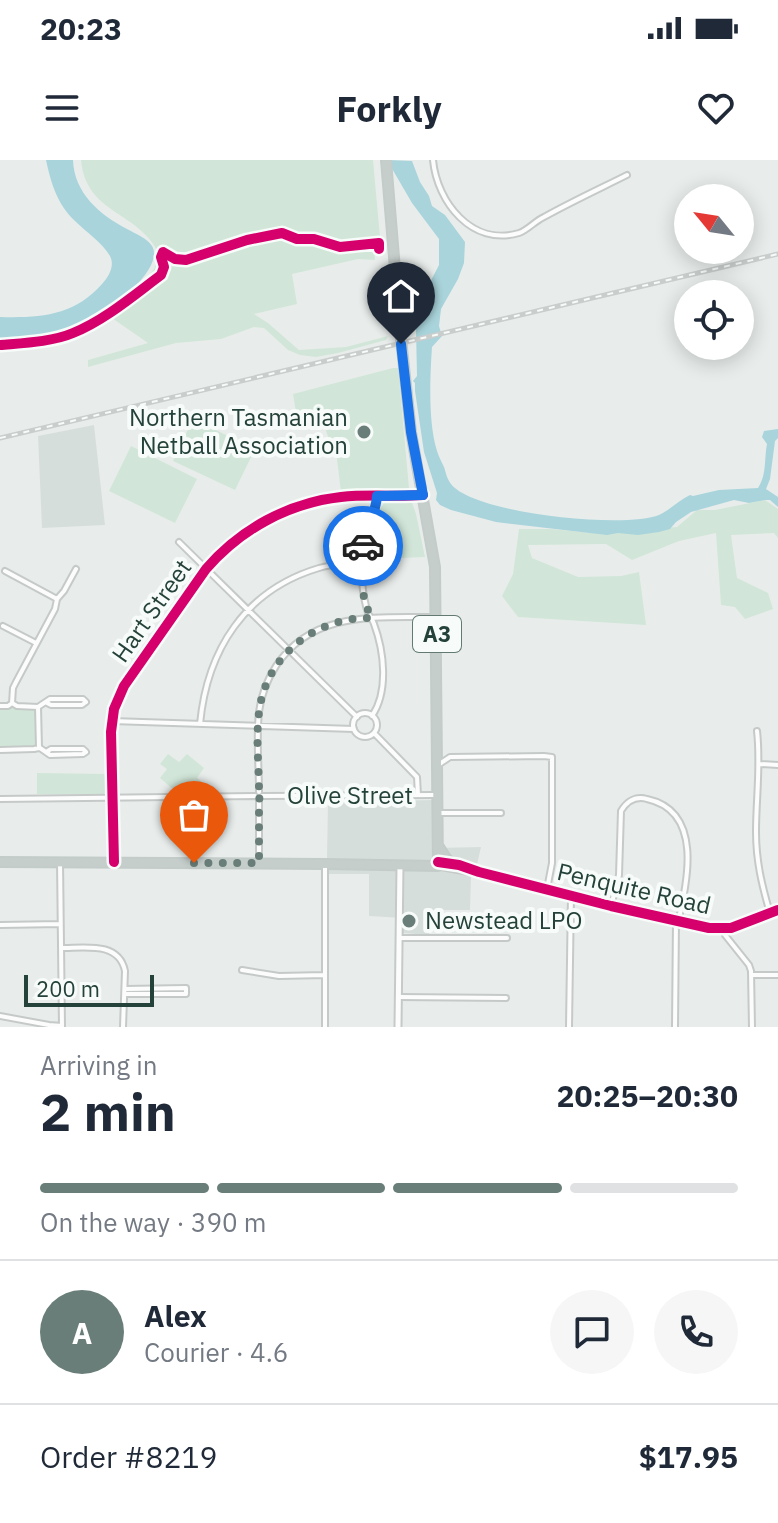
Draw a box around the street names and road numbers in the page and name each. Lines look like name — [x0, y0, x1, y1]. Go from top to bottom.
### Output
street label: Hart Street — [104, 553, 198, 668]
road number: A3 — [413, 616, 461, 652]
street label: Olive Street — [287, 779, 413, 811]
street label: Penquite Road — [554, 855, 714, 921]

